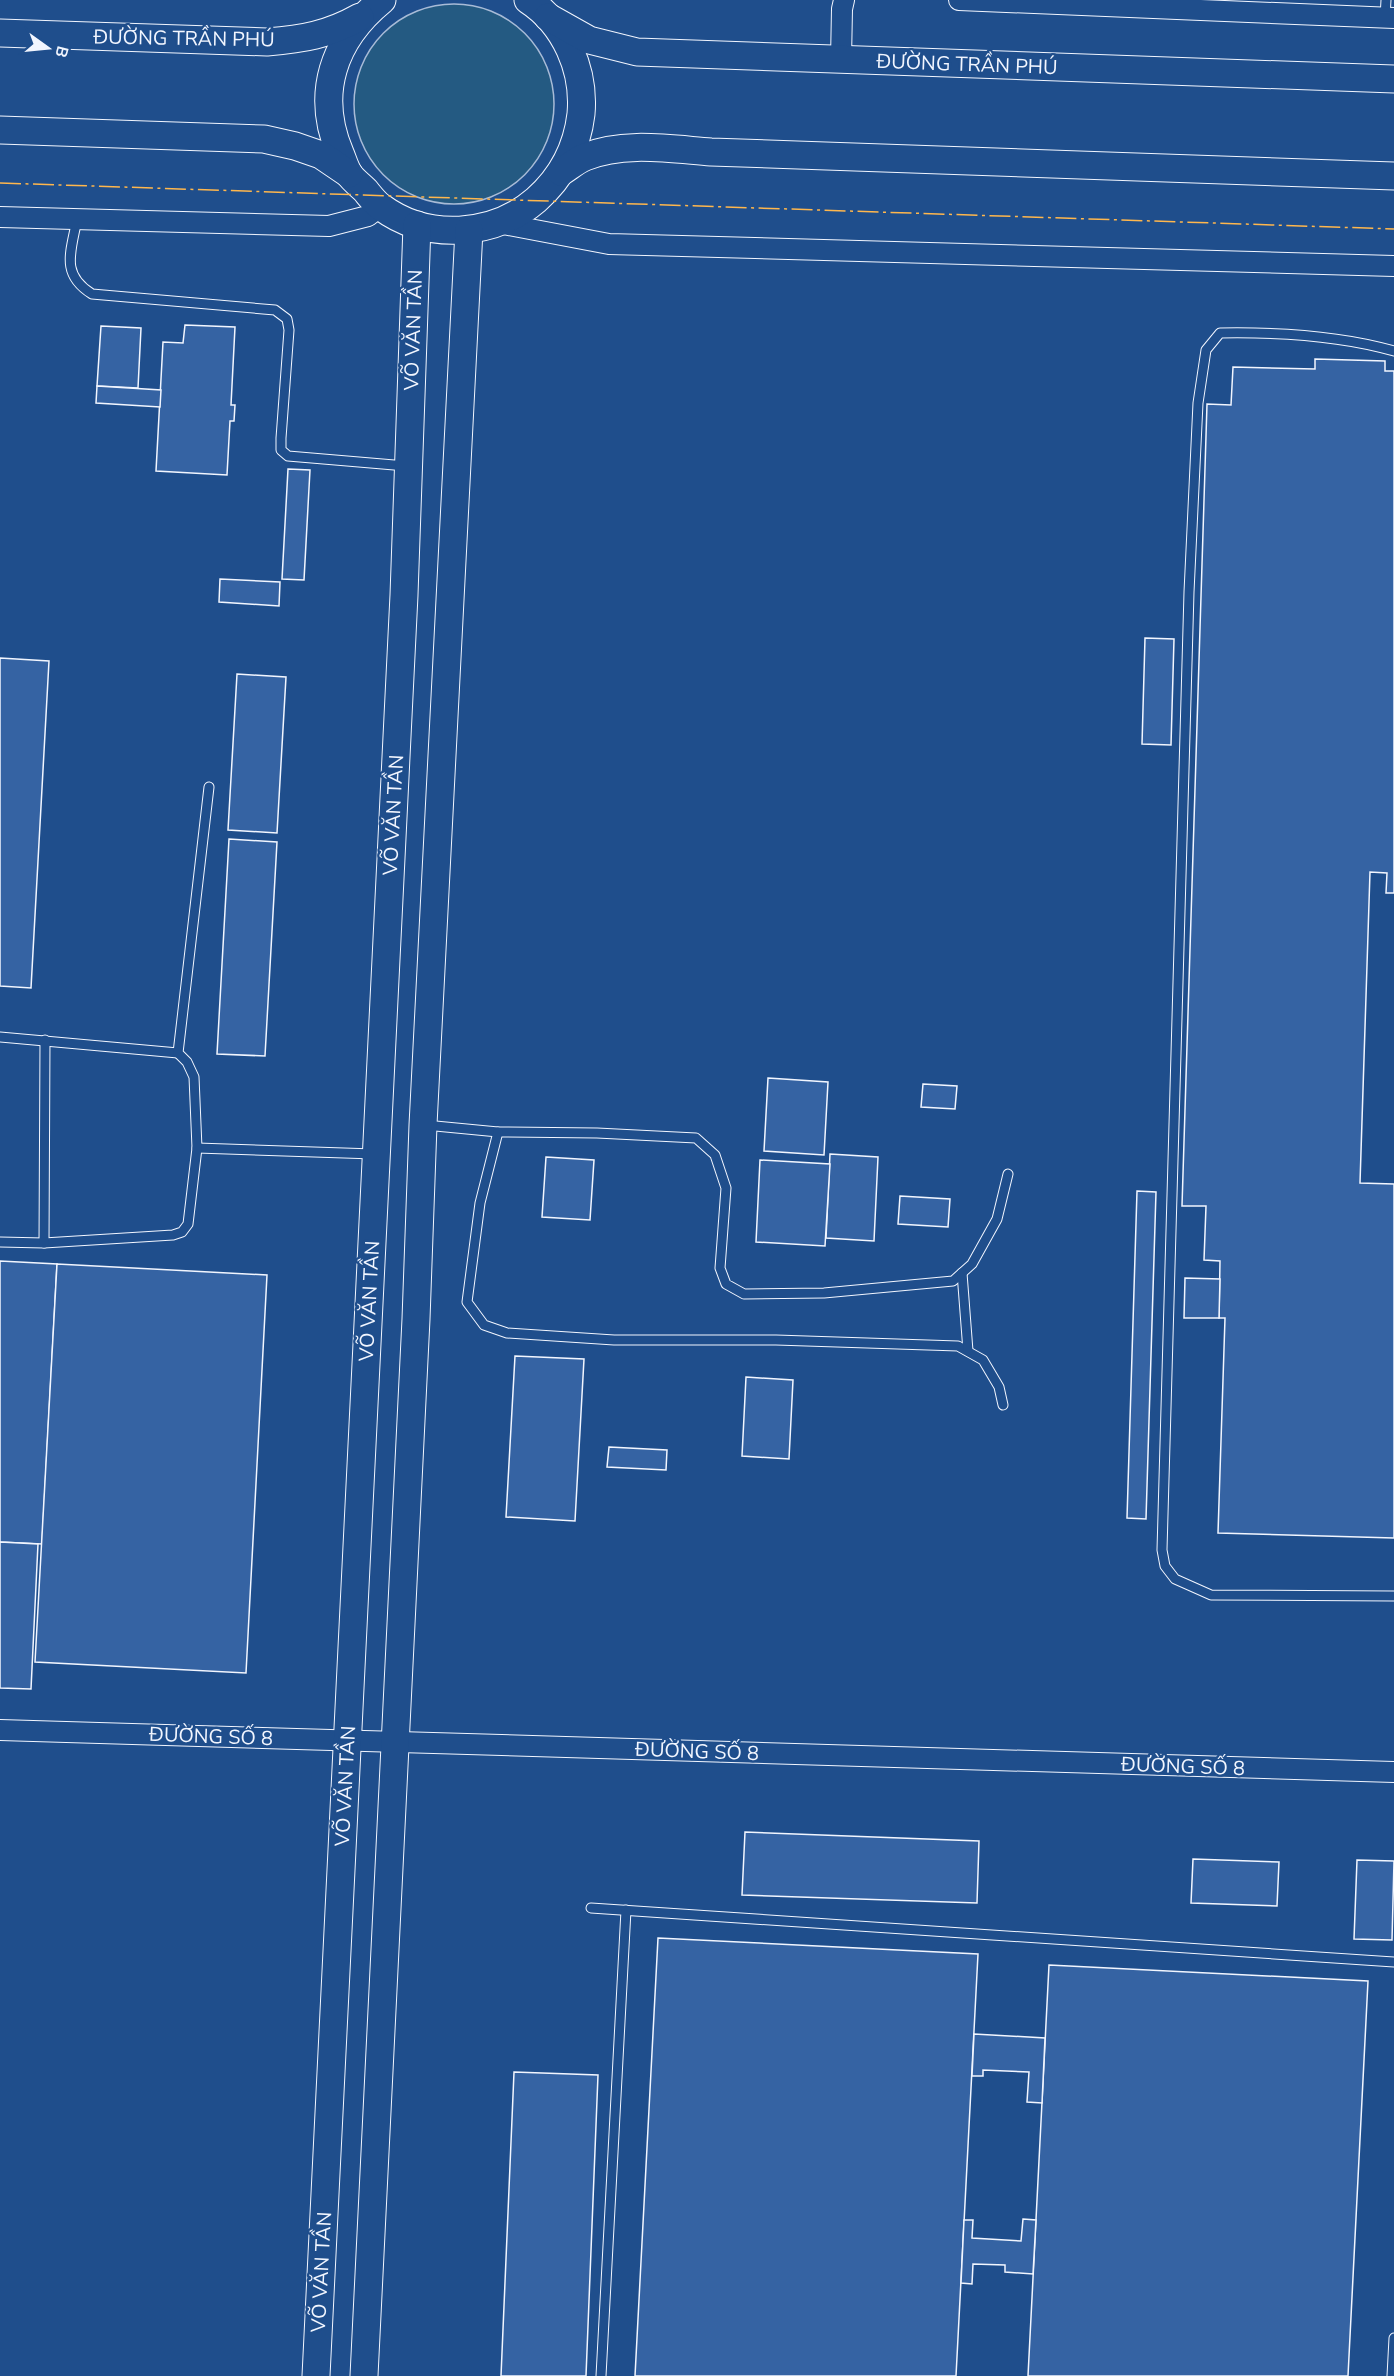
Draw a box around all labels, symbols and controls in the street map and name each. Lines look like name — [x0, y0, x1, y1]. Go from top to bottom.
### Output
north arrow — [18, 18, 78, 78]
street label: ĐƯỜNG TRẦN PHÚ — [92, 22, 275, 54]
text: B — [49, 43, 74, 60]
street label: ĐƯỜNG TRẦN PHÚ — [875, 47, 1058, 81]
street label: VÕ VĂN TẦN — [397, 269, 429, 392]
street label: VÕ VĂN TẦN — [376, 754, 410, 877]
street label: VÕ VĂN TẦN — [352, 1240, 386, 1363]
street label: ĐƯỜNG SỐ 8 — [148, 1720, 273, 1752]
street label: VÕ VĂN TẦN — [328, 1725, 362, 1848]
street label: ĐƯỜNG SỐ 8 — [634, 1735, 759, 1767]
street label: ĐƯỜNG SỐ 8 — [1120, 1750, 1245, 1782]
street label: VÕ VĂN TẦN — [304, 2211, 338, 2334]

